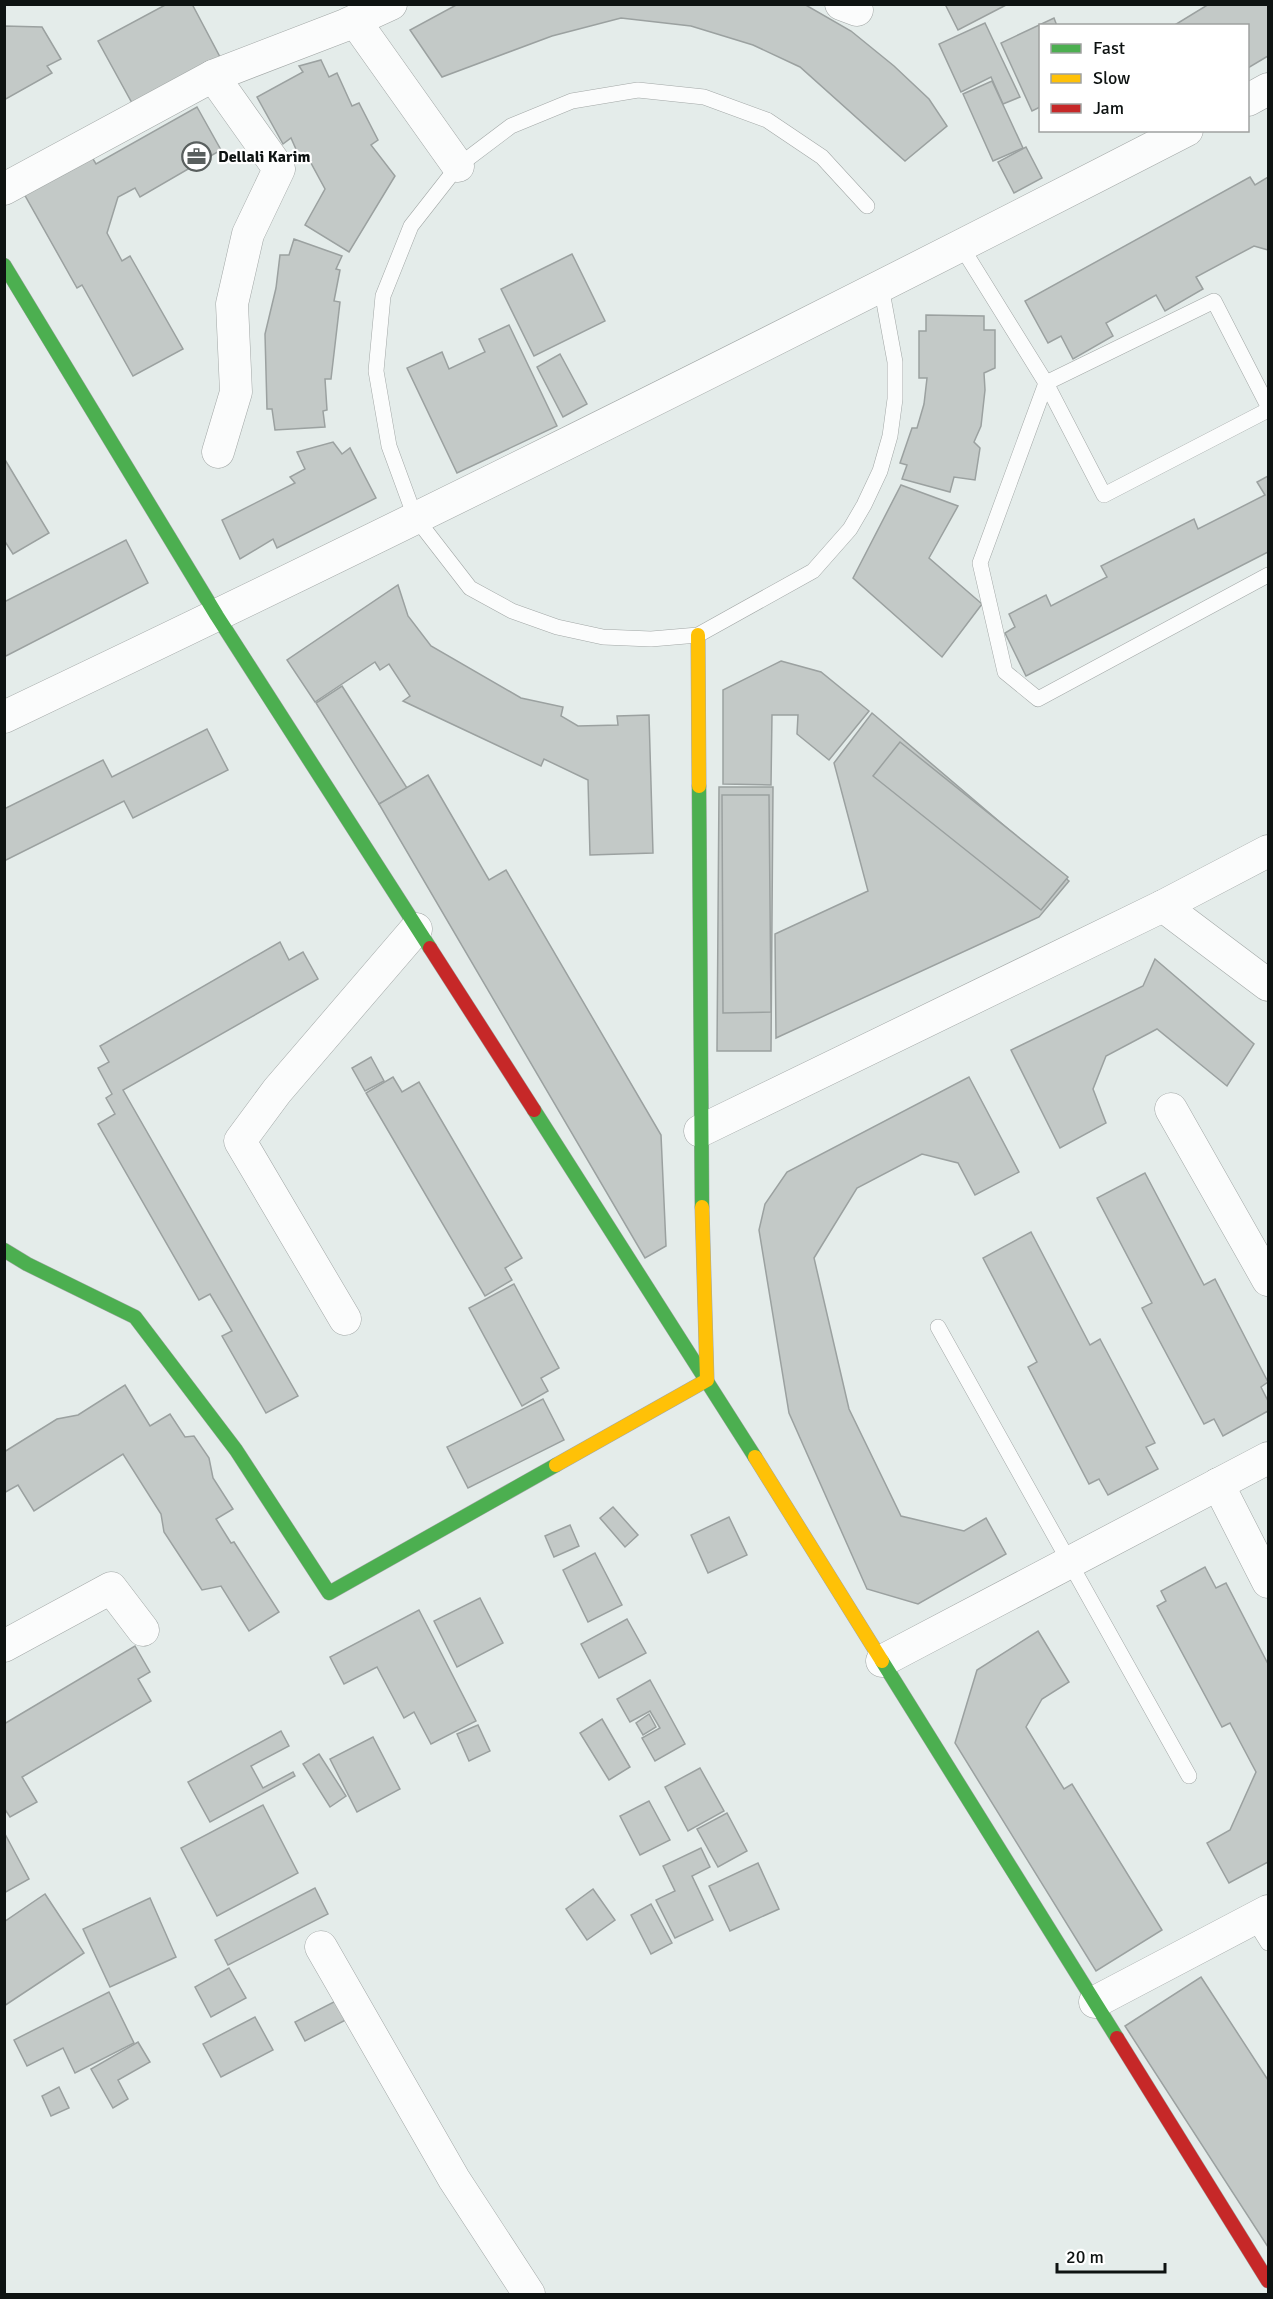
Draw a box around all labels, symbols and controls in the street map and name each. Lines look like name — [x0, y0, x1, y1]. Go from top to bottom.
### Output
legend — [1039, 24, 1249, 132]
text: Fast — [1093, 37, 1125, 59]
text: Slow — [1093, 67, 1130, 89]
text: Jam — [1093, 97, 1124, 119]
office icon: Dellali Karim — [181, 141, 213, 173]
place label: Dellali Karim — [218, 147, 310, 167]
scale bar — [1057, 2236, 1165, 2274]
text: 20 m — [1066, 2246, 1104, 2268]

